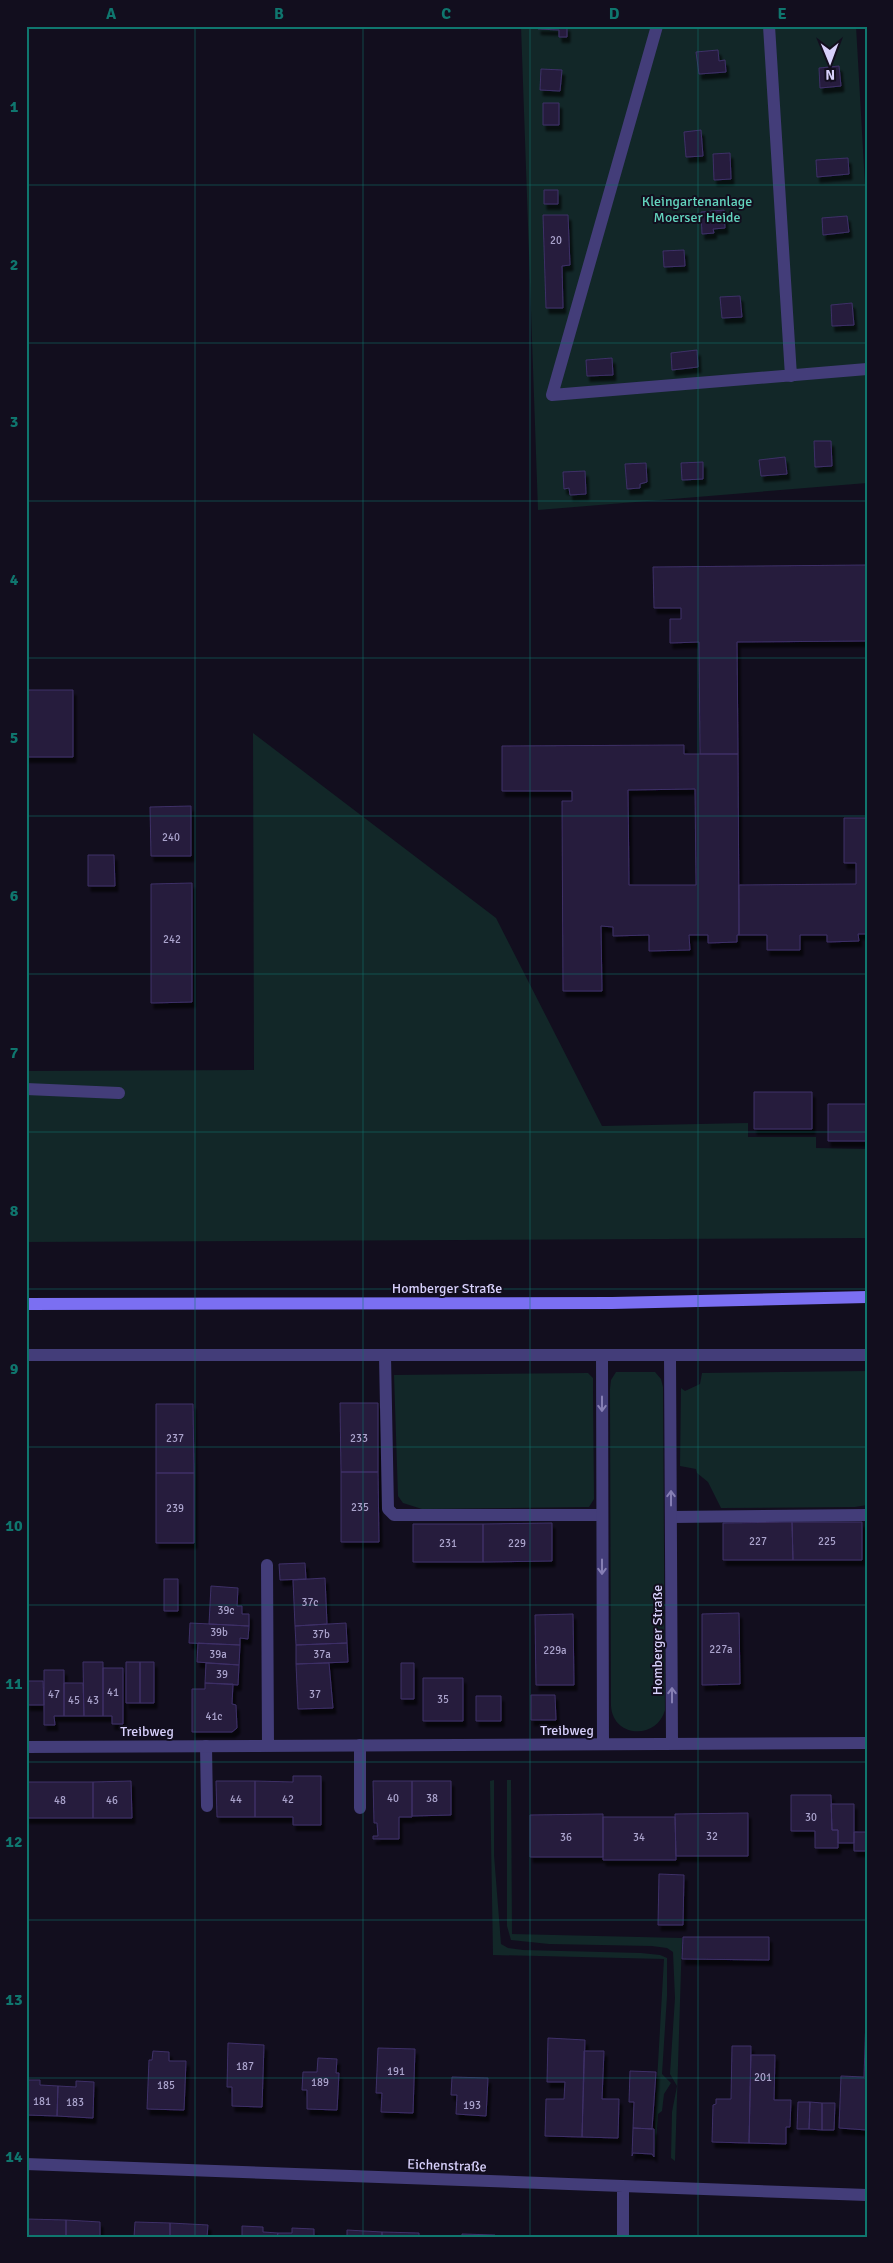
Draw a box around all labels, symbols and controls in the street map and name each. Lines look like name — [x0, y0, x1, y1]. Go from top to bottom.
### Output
text: A — [106, 4, 117, 24]
text: B — [274, 4, 284, 24]
text: C — [441, 4, 451, 24]
text: D — [609, 4, 620, 24]
text: E — [777, 4, 787, 24]
north arrow — [806, 38, 856, 88]
text: N — [825, 66, 835, 83]
text: 1 — [10, 97, 19, 117]
park label: Kleingartenanlage Moerser Heide — [642, 193, 752, 226]
house number: 20 — [550, 234, 562, 247]
text: 2 — [10, 255, 18, 275]
text: 3 — [10, 412, 18, 432]
text: 4 — [10, 570, 19, 590]
text: 5 — [10, 728, 18, 748]
house number: 240 — [162, 831, 180, 844]
text: 6 — [10, 886, 19, 906]
house number: 242 — [163, 933, 181, 946]
text: 7 — [10, 1043, 19, 1063]
text: 8 — [10, 1201, 19, 1221]
street label: Homberger Straße — [392, 1280, 502, 1297]
text: 9 — [10, 1359, 19, 1379]
one-way arrow — [597, 1396, 607, 1412]
house number: 237 — [166, 1432, 184, 1445]
house number: 233 — [350, 1432, 368, 1445]
one-way arrow — [666, 1490, 676, 1506]
house number: 235 — [351, 1501, 369, 1514]
house number: 239 — [166, 1502, 184, 1515]
text: 10 — [5, 1516, 23, 1536]
house number: 227 — [749, 1535, 767, 1548]
house number: 225 — [818, 1535, 836, 1548]
house number: 231 — [439, 1537, 457, 1550]
house number: 229 — [508, 1537, 526, 1550]
one-way arrow — [597, 1558, 607, 1575]
street label: Homberger Straße — [649, 1585, 666, 1695]
house number: 37c — [301, 1596, 319, 1609]
house number: 39c — [217, 1604, 235, 1617]
house number: 39b — [210, 1626, 228, 1639]
house number: 37b — [312, 1628, 330, 1641]
house number: 227a — [709, 1643, 733, 1656]
house number: 229a — [543, 1644, 567, 1657]
house number: 39a — [209, 1648, 227, 1661]
house number: 37a — [313, 1648, 331, 1661]
house number: 39 — [216, 1668, 228, 1681]
text: 11 — [5, 1674, 23, 1694]
house number: 41 — [107, 1686, 119, 1699]
house number: 47 — [48, 1688, 60, 1701]
house number: 37 — [309, 1688, 321, 1701]
one-way arrow — [667, 1688, 677, 1704]
house number: 35 — [437, 1693, 449, 1706]
house number: 45 — [68, 1694, 80, 1707]
house number: 43 — [87, 1694, 99, 1707]
house number: 41c — [205, 1710, 223, 1723]
street label: Treibweg — [540, 1722, 594, 1739]
street label: Treibweg — [120, 1723, 174, 1740]
house number: 40 — [387, 1792, 399, 1805]
house number: 38 — [426, 1792, 438, 1805]
house number: 44 — [230, 1793, 242, 1806]
house number: 42 — [282, 1793, 294, 1806]
house number: 48 — [54, 1794, 66, 1807]
house number: 46 — [106, 1794, 118, 1807]
house number: 30 — [805, 1811, 817, 1824]
house number: 32 — [706, 1830, 718, 1843]
house number: 36 — [560, 1831, 572, 1844]
house number: 34 — [633, 1831, 645, 1844]
text: 12 — [5, 1832, 23, 1852]
text: 13 — [5, 1990, 23, 2010]
house number: 187 — [236, 2060, 254, 2073]
house number: 191 — [387, 2065, 405, 2078]
house number: 201 — [754, 2071, 772, 2084]
house number: 189 — [311, 2076, 329, 2089]
house number: 185 — [157, 2079, 175, 2092]
house number: 181 — [33, 2095, 51, 2108]
house number: 183 — [66, 2096, 84, 2109]
house number: 193 — [463, 2099, 481, 2112]
text: 14 — [5, 2147, 23, 2167]
street label: Eichenstraße — [407, 2156, 487, 2175]

